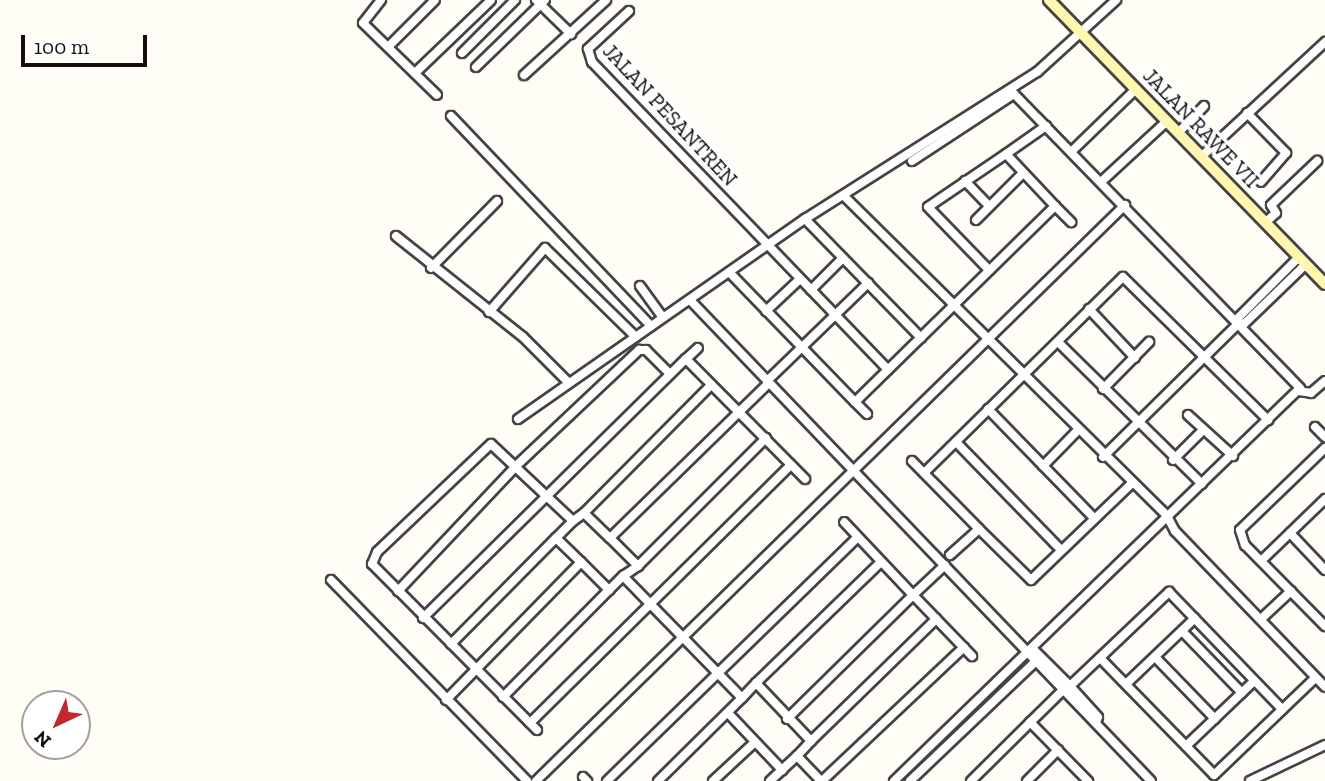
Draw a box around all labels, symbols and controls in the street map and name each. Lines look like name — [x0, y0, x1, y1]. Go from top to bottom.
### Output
scale bar — [24, 21, 150, 65]
text: 100 m — [34, 34, 89, 59]
street label: JALAN PESANTREN — [597, 38, 743, 192]
street label: JALAN RAWE VII — [1137, 63, 1265, 193]
north arrow — [21, 690, 91, 760]
text: N — [29, 726, 56, 752]

